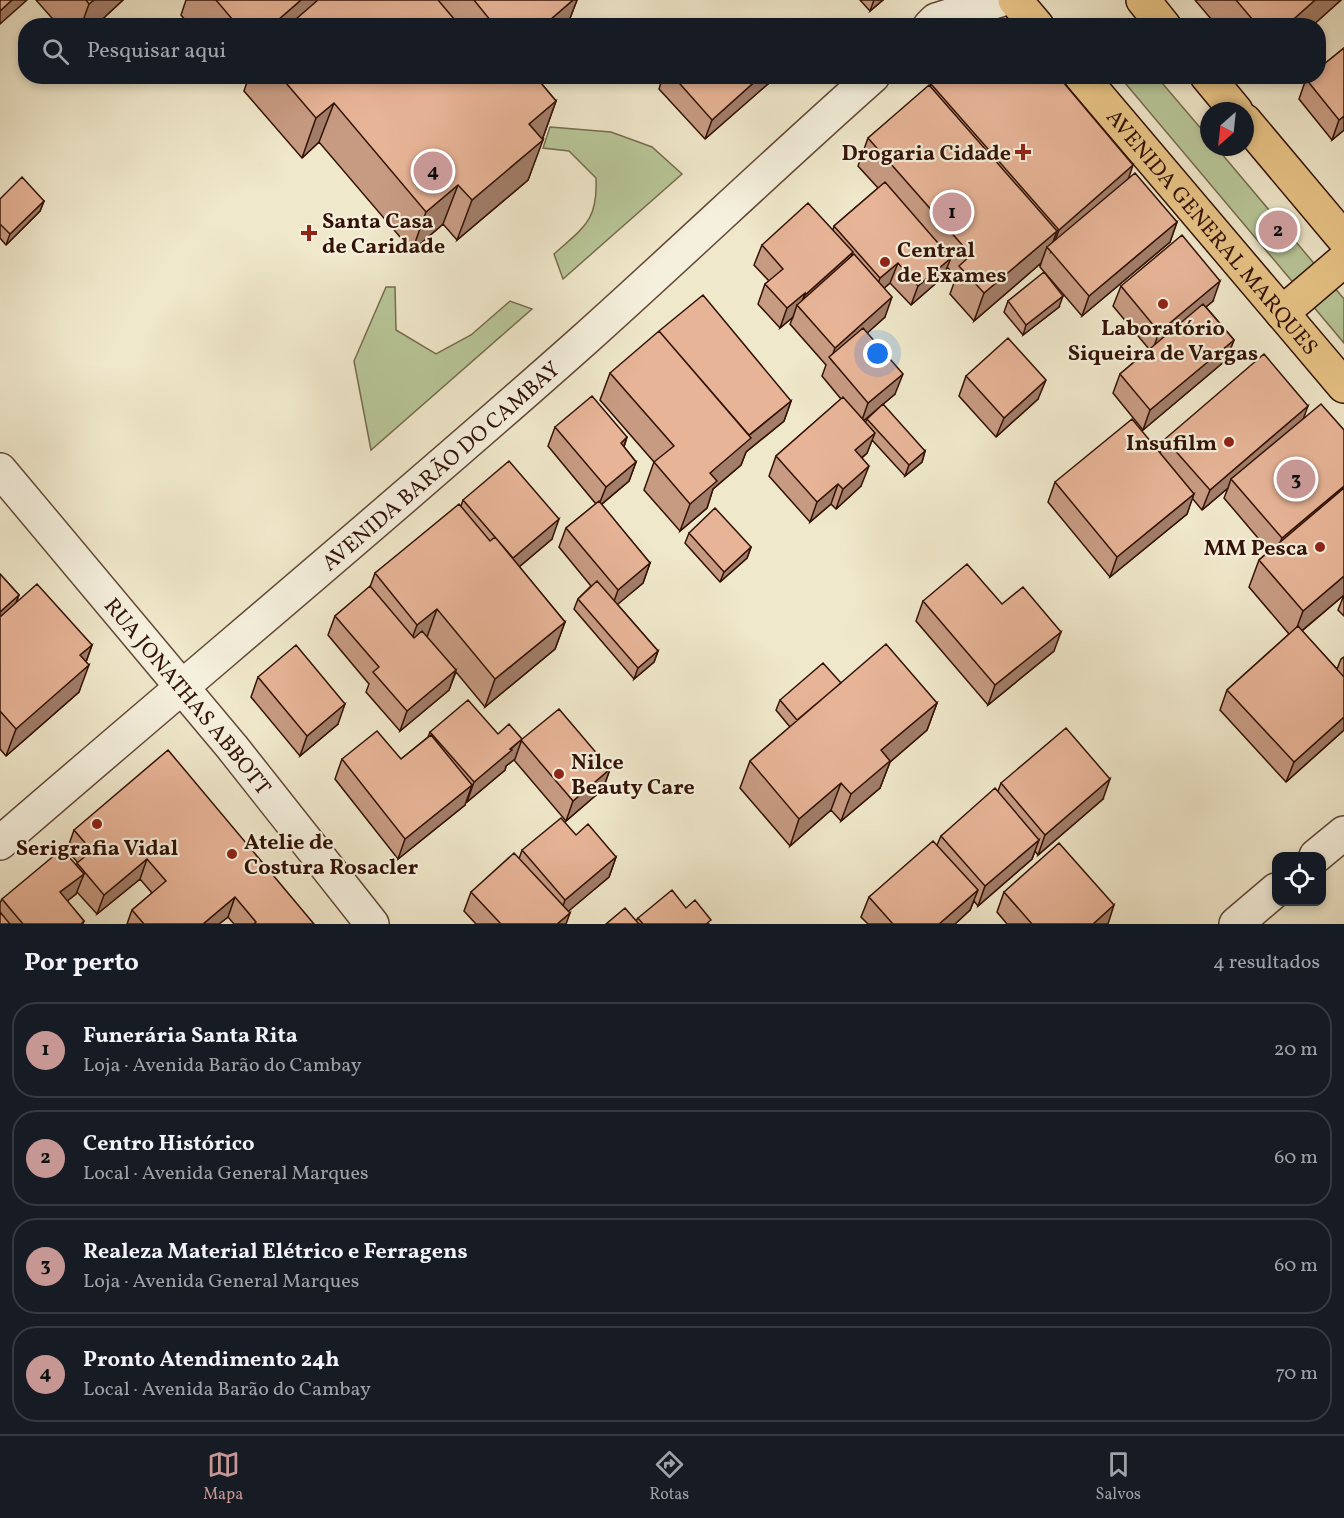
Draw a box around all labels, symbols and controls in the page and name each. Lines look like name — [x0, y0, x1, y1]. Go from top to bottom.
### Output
search box — [18, 18, 1326, 84]
icon: search — [39, 35, 72, 68]
text: Pesquisar aqui — [87, 36, 226, 67]
north arrow — [1200, 102, 1254, 156]
street label: AVENIDA GENERAL MARQUES — [1098, 104, 1324, 363]
place label: Drogaria Cidade — [841, 139, 1011, 170]
marker: Drogaria Cidade — [1016, 145, 1030, 159]
pin: 4 — [414, 148, 452, 194]
pin: 1 — [932, 190, 972, 234]
place label: Santa Casa de Caridade — [322, 207, 445, 263]
pin: 2 — [1258, 208, 1298, 252]
marker: Santa Casa de Caridade — [300, 224, 318, 242]
place label: Central de Exames — [897, 236, 1007, 292]
marker: Central de Exames — [878, 255, 892, 269]
marker: Laboratório Siqueira de Vargas — [1156, 297, 1170, 311]
place label: Laboratório Siqueira de Vargas — [1068, 314, 1258, 370]
your location — [863, 339, 892, 368]
street label: AVENIDA BARÃO DO CAMBAY — [316, 355, 568, 579]
place label: Insufilm — [1126, 429, 1217, 460]
marker: Insufilm — [1222, 435, 1236, 449]
pin: 3 — [1276, 456, 1316, 502]
place label: MM Pesca — [1204, 534, 1308, 565]
marker: MM Pesca — [1313, 540, 1327, 554]
street label: RUA JONATHAS ABBOTT — [95, 592, 277, 803]
place label: Nilce Beauty Care — [571, 748, 695, 804]
marker: Nilce Beauty Care — [552, 767, 566, 781]
marker: Serigrafia Vidal — [90, 817, 104, 831]
place label: Atelie de Costura Rosacler — [244, 828, 419, 884]
place label: Serigrafia Vidal — [16, 834, 178, 865]
marker: Atelie de Costura Rosacler — [225, 847, 239, 861]
map controls — [1272, 852, 1326, 906]
button: locate — [1272, 852, 1326, 906]
text: Por perto — [24, 945, 139, 981]
text: 4 resultados — [1213, 949, 1320, 977]
text: Funerária Santa Rita — [83, 1021, 298, 1052]
text: 1 — [41, 1036, 50, 1064]
text: 20 m — [1274, 1036, 1318, 1064]
text: Loja · Avenida Barão do Cambay — [83, 1052, 361, 1080]
text: Centro Histórico — [83, 1129, 255, 1160]
text: 2 — [40, 1144, 51, 1172]
text: 60 m — [1274, 1144, 1318, 1172]
text: Local · Avenida General Marques — [83, 1160, 369, 1188]
text: Realeza Material Elétrico e Ferragens — [83, 1237, 468, 1268]
text: 3 — [40, 1252, 51, 1280]
text: 60 m — [1274, 1252, 1318, 1280]
text: Loja · Avenida General Marques — [83, 1268, 359, 1296]
text: Pronto Atendimento 24h — [83, 1345, 340, 1376]
text: 4 — [39, 1360, 52, 1388]
text: 70 m — [1275, 1360, 1318, 1388]
text: Local · Avenida Barão do Cambay — [83, 1376, 371, 1404]
tab: Mapa — [203, 1448, 243, 1506]
tab: Rotas — [650, 1448, 689, 1506]
tab: Salvos — [1096, 1448, 1141, 1506]

